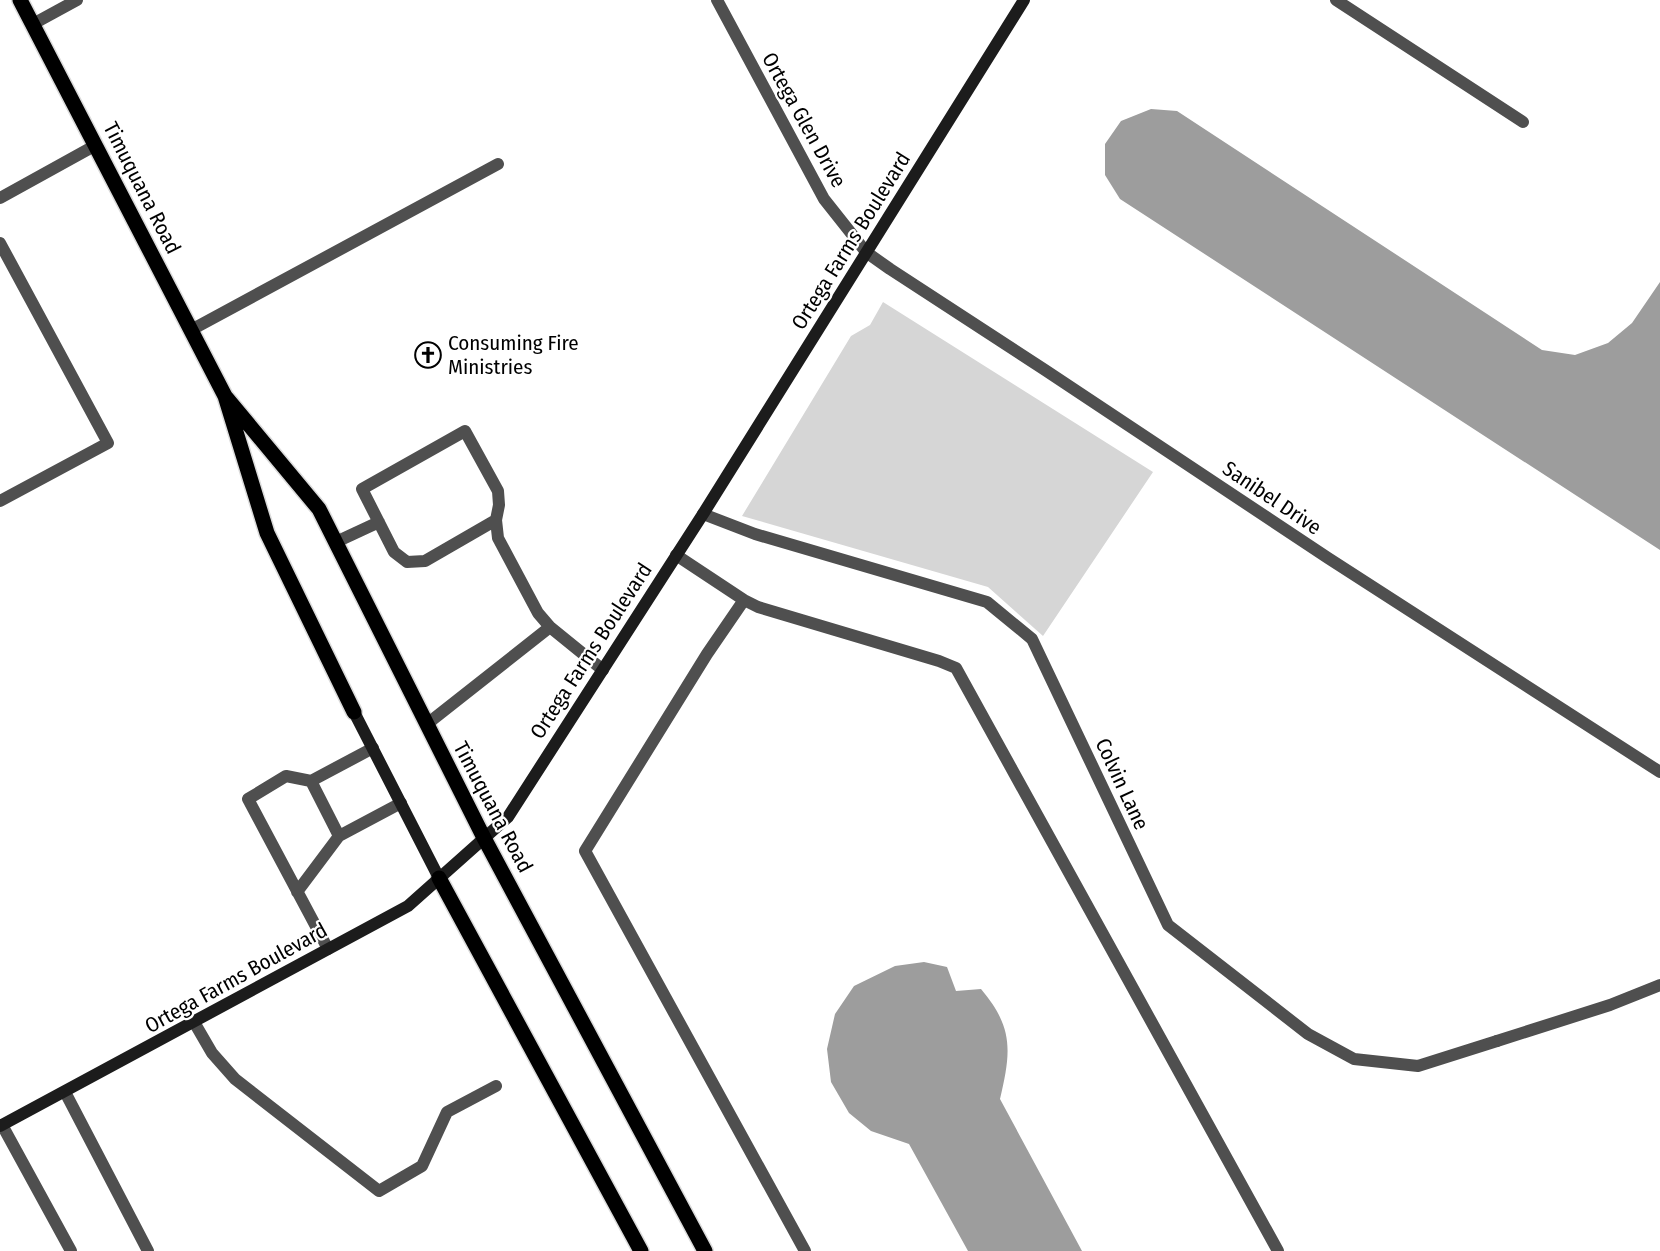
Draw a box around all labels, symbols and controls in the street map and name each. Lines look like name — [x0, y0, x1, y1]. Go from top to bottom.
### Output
street label: Ortega Glen Drive — [756, 48, 852, 192]
street label: Timuquana Road — [98, 118, 186, 258]
street label: Ortega Farms Boulevard — [786, 147, 916, 335]
place label: Consuming Fire Ministries — [448, 330, 579, 380]
church icon: Consuming Fire Ministries — [413, 340, 443, 370]
street label: Sanibel Drive — [1218, 455, 1326, 541]
street label: Ortega Farms Boulevard — [524, 558, 658, 744]
street label: Colvin Lane — [1089, 734, 1155, 834]
street label: Timuquana Road — [448, 737, 538, 877]
street label: Ortega Farms Boulevard — [140, 917, 332, 1039]

